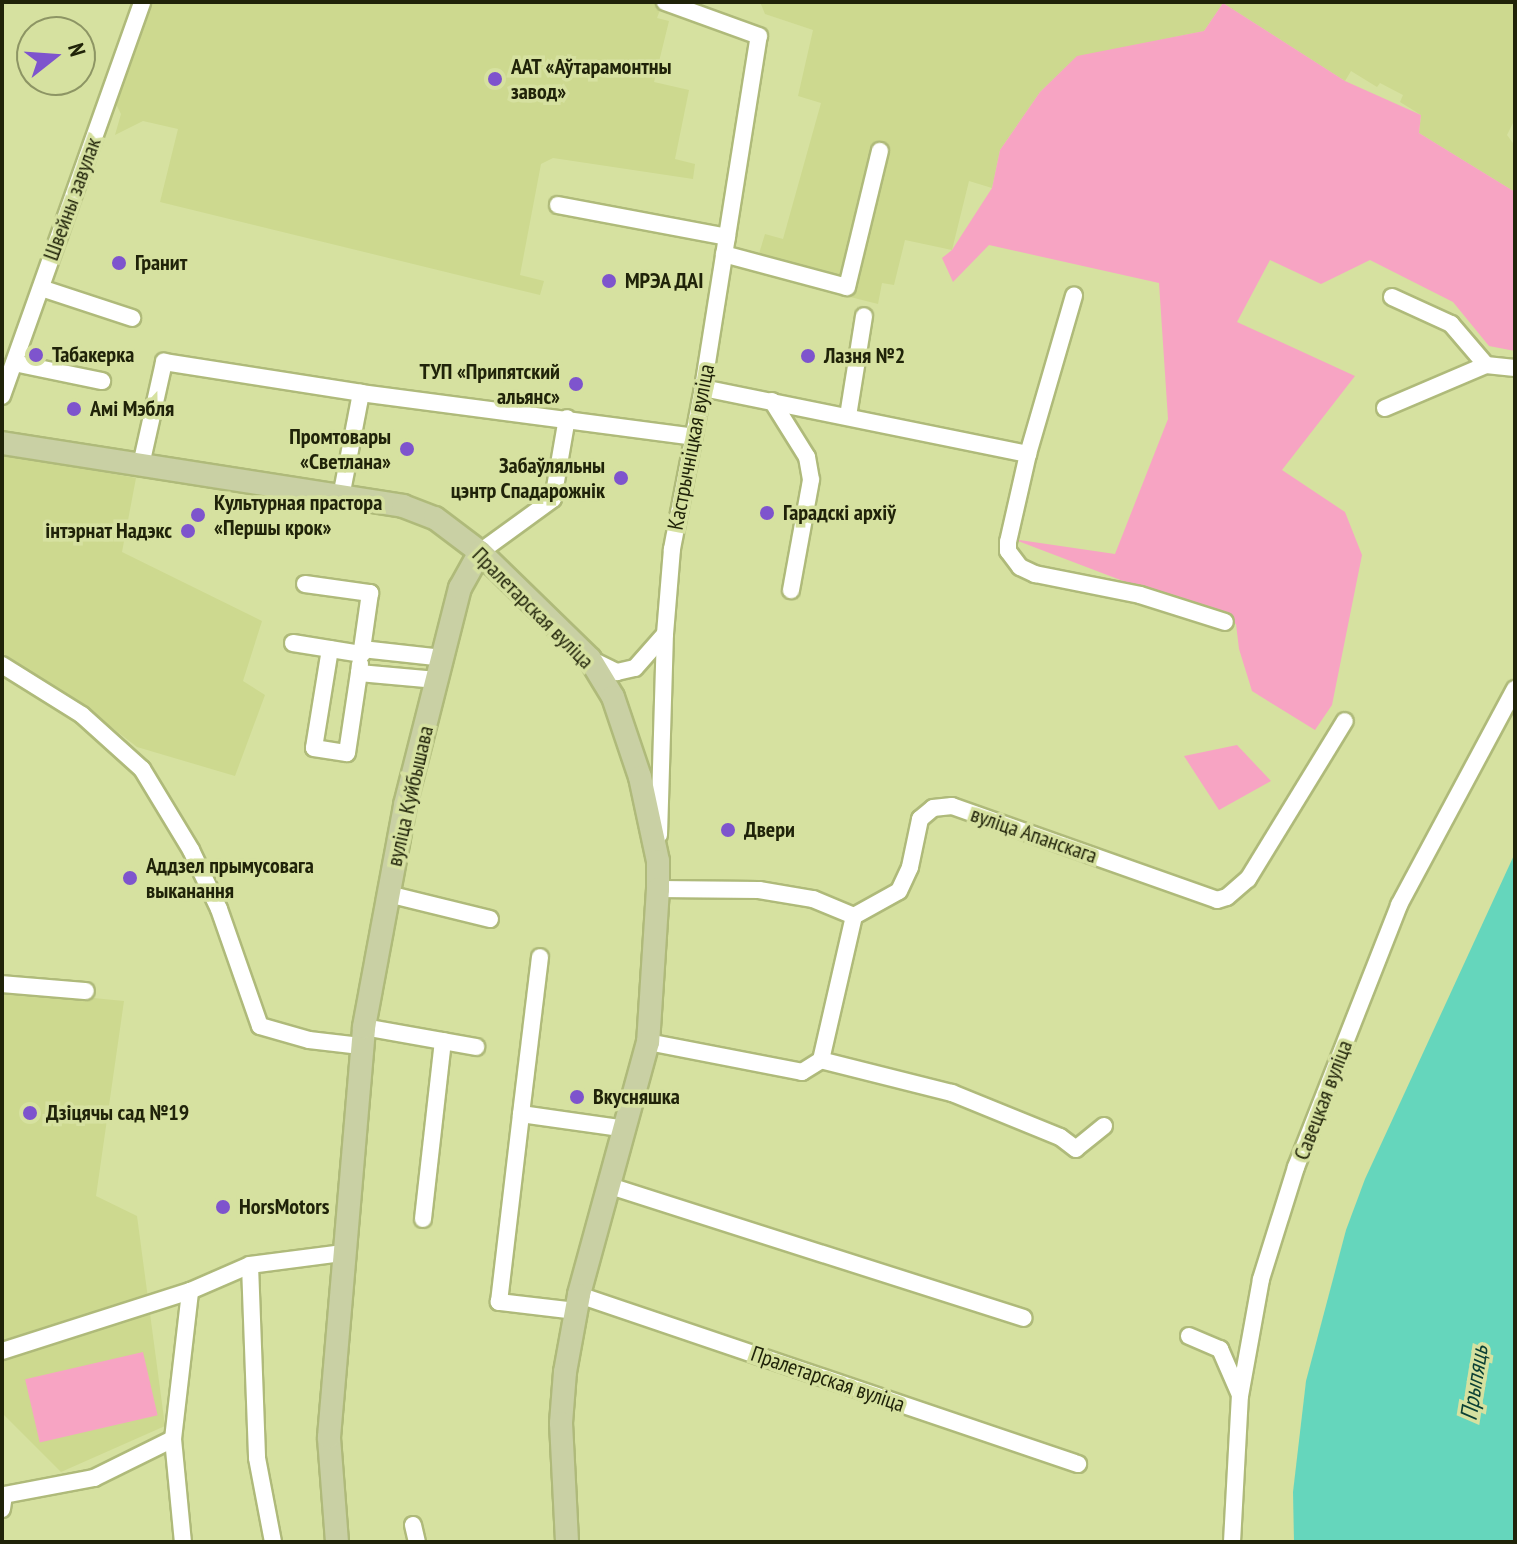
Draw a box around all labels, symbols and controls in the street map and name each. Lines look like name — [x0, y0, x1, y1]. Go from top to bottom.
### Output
north arrow — [16, 16, 96, 96]
text: N — [62, 40, 92, 59]
place label: ААТ «Аўтарамонтны завод» — [511, 53, 672, 104]
marker: ААТ «Аўтарамонтны завод» — [486, 70, 504, 88]
street label: Швейны завулак — [38, 134, 106, 264]
place label: Гранит — [135, 250, 187, 276]
marker: Гранит — [110, 254, 128, 272]
place label: МРЭА ДАІ — [625, 268, 704, 294]
marker: МРЭА ДАІ — [600, 272, 618, 290]
place label: Табакерка — [52, 342, 134, 368]
place label: Лазня №2 — [824, 343, 905, 369]
marker: Табакерка — [27, 346, 45, 364]
marker: Лазня №2 — [799, 347, 817, 365]
place label: ТУП «Припятский альянс» — [420, 358, 560, 410]
street label: Кастрычніцкая вуліца — [662, 362, 720, 532]
marker: ТУП «Припятский альянс» — [567, 375, 585, 393]
place label: Амі Мэбля — [90, 396, 174, 422]
marker: Амі Мэбля — [65, 400, 83, 418]
place label: Промтовары «Светлана» — [289, 423, 391, 474]
marker: Промтовары «Светлана» — [398, 440, 416, 458]
place label: Забаўляльны цэнтр Спадарожнік — [450, 452, 605, 504]
marker: Забаўляльны цэнтр Спадарожнік — [612, 469, 630, 487]
place label: Культурная прастора «Першы крок» — [214, 489, 382, 540]
place label: Гарадскі архіў — [783, 500, 896, 526]
marker: Гарадскі архіў — [758, 504, 776, 522]
marker: Культурная прастора «Першы крок» — [189, 506, 207, 524]
place label: інтэрнат Надэкс — [45, 518, 172, 544]
marker: інтэрнат Надэкс — [179, 522, 197, 540]
street label: Пралетарская вуліца — [467, 542, 599, 674]
street label: вуліца Куйбышава — [381, 723, 439, 869]
street label: вуліца Апанскага — [967, 801, 1101, 869]
place label: Двери — [744, 817, 795, 843]
marker: Двери — [719, 821, 737, 839]
place label: Аддзел прымусовага выканання — [146, 852, 314, 904]
marker: Аддзел прымусовага выканання — [121, 869, 139, 887]
street label: Савецкая вуліца — [1288, 1036, 1358, 1164]
place label: Вкусняшка — [593, 1084, 680, 1110]
marker: Вкусняшка — [568, 1088, 586, 1106]
place label: Дзіцячы сад №19 — [46, 1100, 189, 1126]
marker: Дзіцячы сад №19 — [21, 1104, 39, 1122]
place label: HorsMotors — [239, 1194, 329, 1220]
marker: HorsMotors — [214, 1198, 232, 1216]
street label: Пралетарская вуліца — [748, 1340, 908, 1418]
water label: Прыпяць — [1454, 1344, 1494, 1422]

